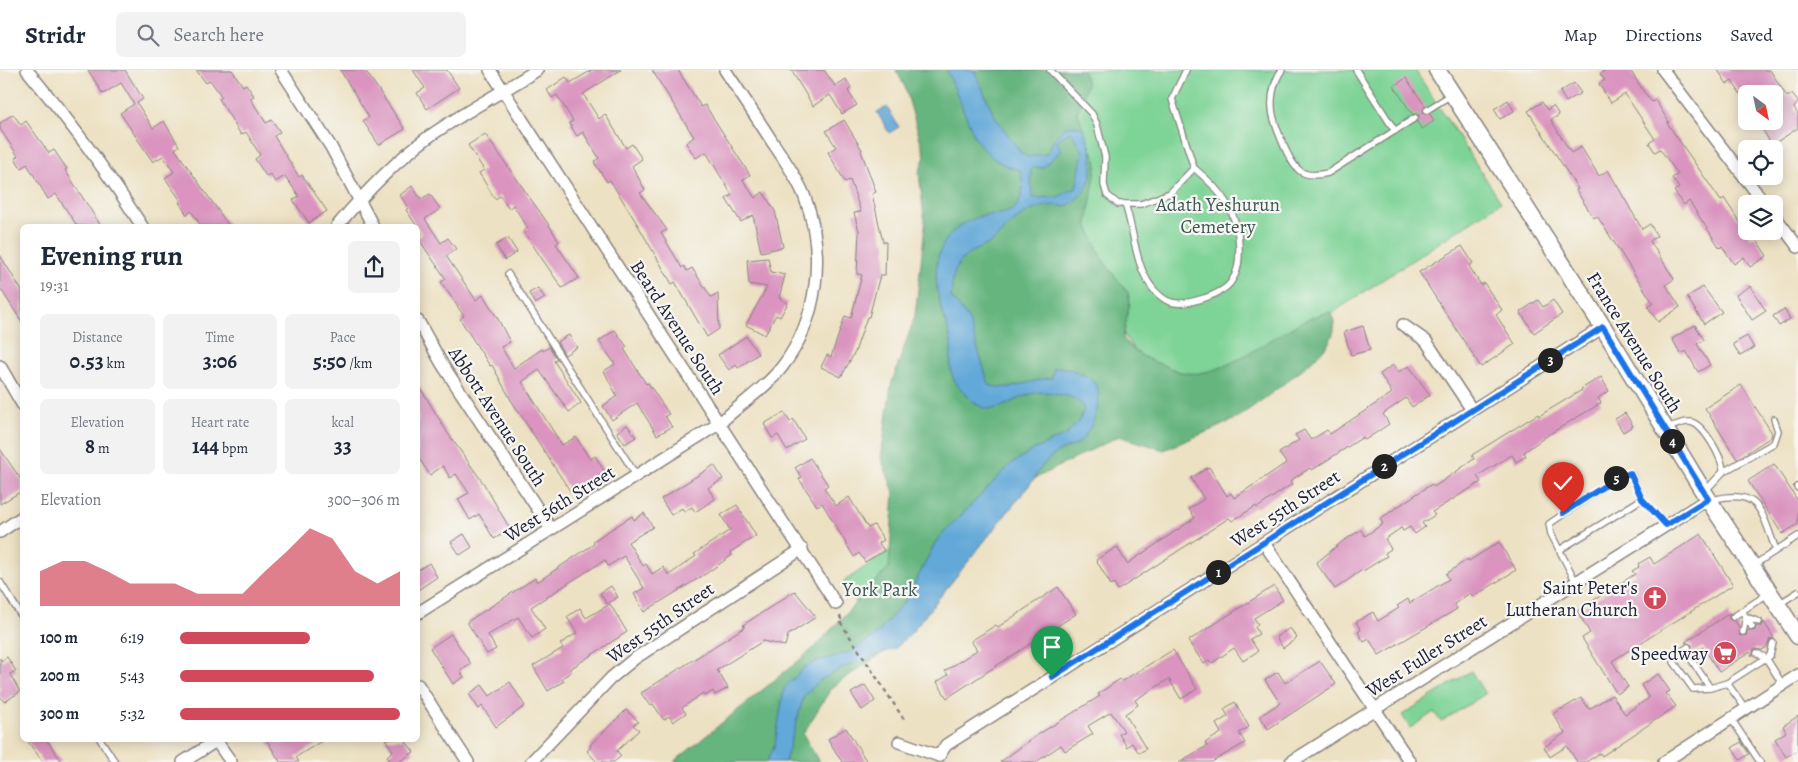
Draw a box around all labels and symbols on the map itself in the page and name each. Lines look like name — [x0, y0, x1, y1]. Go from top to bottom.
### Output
north arrow — [1738, 85, 1782, 130]
park label: Adath Yeshurun Cemetery — [1155, 192, 1280, 240]
street label: Beard Avenue South — [624, 255, 730, 400]
street label: France Avenue South — [1580, 267, 1688, 418]
street label: Abbott Avenue South — [442, 341, 552, 492]
pin: 3 — [1538, 348, 1562, 372]
pin: 4 — [1660, 428, 1684, 454]
pin: 2 — [1372, 454, 1396, 478]
street label: West 56th Street — [498, 459, 620, 549]
pin — [1542, 462, 1584, 513]
street label: West 55th Street — [1225, 464, 1345, 555]
pin: 5 — [1604, 466, 1628, 490]
pin: 1 — [1206, 560, 1230, 584]
place label: Saint Peter's Lutheran Church — [1505, 575, 1638, 623]
street label: West 55th Street — [601, 576, 720, 670]
park label: York Park — [841, 577, 918, 603]
church icon: Saint Peter's Lutheran Church — [1642, 585, 1668, 611]
street label: West Fuller Street — [1360, 608, 1492, 704]
pin — [1031, 626, 1073, 677]
supermarket icon: Speedway — [1712, 640, 1738, 666]
place label: Speedway — [1631, 641, 1709, 667]

